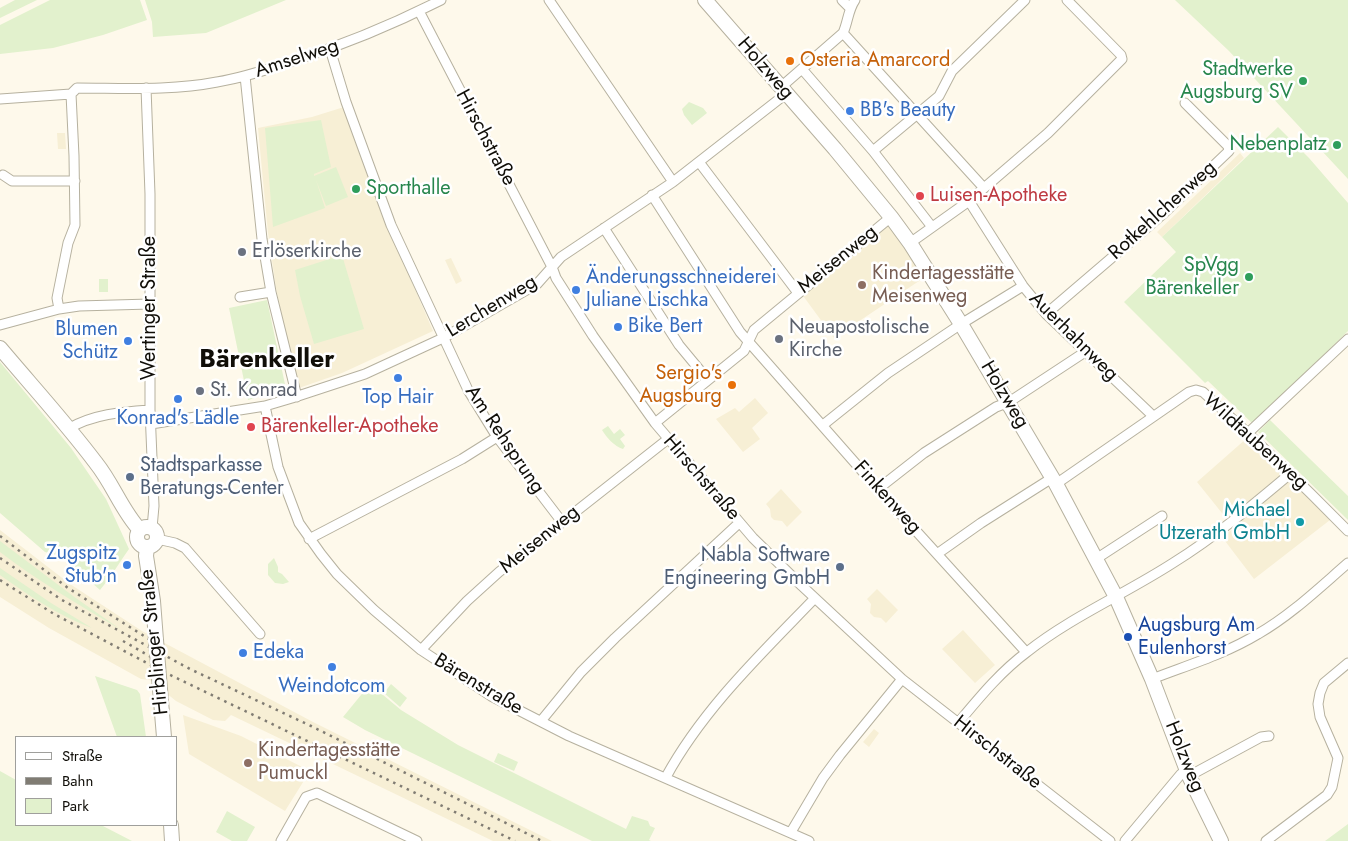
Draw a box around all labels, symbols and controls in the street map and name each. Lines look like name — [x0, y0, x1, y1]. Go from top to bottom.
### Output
street label: Holzweg — [732, 33, 798, 105]
street label: Amselweg — [252, 34, 342, 84]
place label: Osteria Amarcord — [800, 49, 950, 73]
marker: Osteria Amarcord — [784, 55, 796, 67]
place label: Stadtwerke Augsburg SV — [1180, 58, 1293, 105]
marker: Stadtwerke Augsburg SV — [1297, 75, 1309, 87]
street label: Hirschstraße — [450, 86, 520, 190]
place label: BB's Beauty — [860, 99, 955, 123]
marker: BB's Beauty — [844, 105, 856, 117]
place label: Nebenplatz — [1229, 133, 1327, 157]
marker: Nebenplatz — [1331, 139, 1343, 151]
street label: Rotkehlchenweg — [1104, 156, 1222, 266]
place label: Sporthalle — [366, 177, 451, 201]
marker: Sporthalle — [350, 183, 362, 195]
place label: Luisen-Apotheke — [930, 184, 1067, 208]
marker: Luisen-Apotheke — [914, 190, 926, 202]
street label: Meisenweg — [793, 221, 883, 299]
street label: Wertinger Straße — [138, 236, 162, 380]
place label: Erlöserkirche — [252, 240, 362, 264]
marker: Erlöserkirche — [236, 246, 248, 258]
place label: SpVgg Bärenkeller — [1146, 254, 1239, 301]
place label: Kindertagesstätte Meisenweg — [872, 262, 1014, 309]
place label: Änderungsschneiderei Juliane Lischka — [586, 266, 777, 313]
street label: Lerchenweg — [442, 271, 542, 343]
marker: SpVgg Bärenkeller — [1243, 271, 1255, 283]
marker: Kindertagesstätte Meisenweg — [856, 279, 868, 291]
marker: Änderungsschneiderei Juliane Lischka — [570, 284, 582, 296]
street label: Auerhahnweg — [1023, 287, 1123, 387]
place label: Bike Bert — [628, 315, 702, 339]
place label: Neuapostolische Kirche — [789, 316, 929, 363]
place label: Blumen Schütz — [55, 318, 118, 365]
marker: Bike Bert — [612, 321, 624, 333]
marker: Neuapostolische Kirche — [773, 333, 785, 345]
marker: Blumen Schütz — [122, 335, 134, 347]
district label: Bärenkeller — [199, 346, 335, 376]
street label: Holzweg — [975, 357, 1033, 433]
place label: Sergio's Augsburg — [639, 362, 722, 409]
marker: Top Hair — [392, 372, 404, 384]
place label: St. Konrad — [210, 379, 298, 403]
marker: Sergio's Augsburg — [726, 379, 738, 391]
street label: Am Rehsprung — [459, 381, 549, 499]
marker: St. Konrad — [194, 385, 206, 397]
place label: Top Hair — [362, 386, 434, 410]
street label: Wildtaubenweg — [1198, 389, 1312, 495]
marker: Konrad's Lädle — [172, 393, 184, 405]
place label: Konrad's Lädle — [117, 407, 239, 431]
place label: Bärenkeller-Apotheke — [261, 415, 438, 439]
marker: Bärenkeller-Apotheke — [245, 421, 257, 433]
street label: Hirschstraße — [657, 430, 745, 526]
place label: Stadtsparkasse Beratungs-Center — [140, 454, 284, 501]
street label: Finkenweg — [848, 457, 926, 539]
marker: Stadtsparkasse Beratungs-Center — [124, 471, 136, 483]
place label: Michael Utzerath GmbH — [1159, 499, 1290, 546]
street label: Meisenweg — [495, 501, 585, 579]
marker: Michael Utzerath GmbH — [1294, 516, 1306, 528]
place label: Zugspitz Stub'n — [46, 542, 117, 589]
place label: Nabla Software Engineering GmbH — [664, 544, 830, 591]
marker: Zugspitz Stub'n — [121, 559, 133, 571]
marker: Nabla Software Engineering GmbH — [834, 561, 846, 573]
street label: Hirblinger Straße — [135, 568, 175, 716]
place label: Augsburg Am Eulenhorst — [1138, 614, 1255, 661]
marker: Augsburg Am Eulenhorst — [1122, 631, 1134, 643]
place label: Edeka — [253, 641, 304, 665]
marker: Edeka — [237, 647, 249, 659]
street label: Bärenstraße — [429, 649, 527, 721]
marker: Weindotcom — [326, 661, 338, 673]
place label: Weindotcom — [278, 675, 386, 699]
street label: Hirschstraße — [948, 711, 1046, 795]
street label: Holzweg — [1159, 718, 1209, 796]
legend — [15, 736, 178, 826]
place label: Kindertagesstätte Pumuckl — [258, 739, 400, 786]
text: Straße — [62, 745, 102, 767]
marker: Kindertagesstätte Pumuckl — [242, 757, 254, 769]
text: Bahn — [62, 770, 93, 792]
text: Park — [62, 795, 89, 817]

